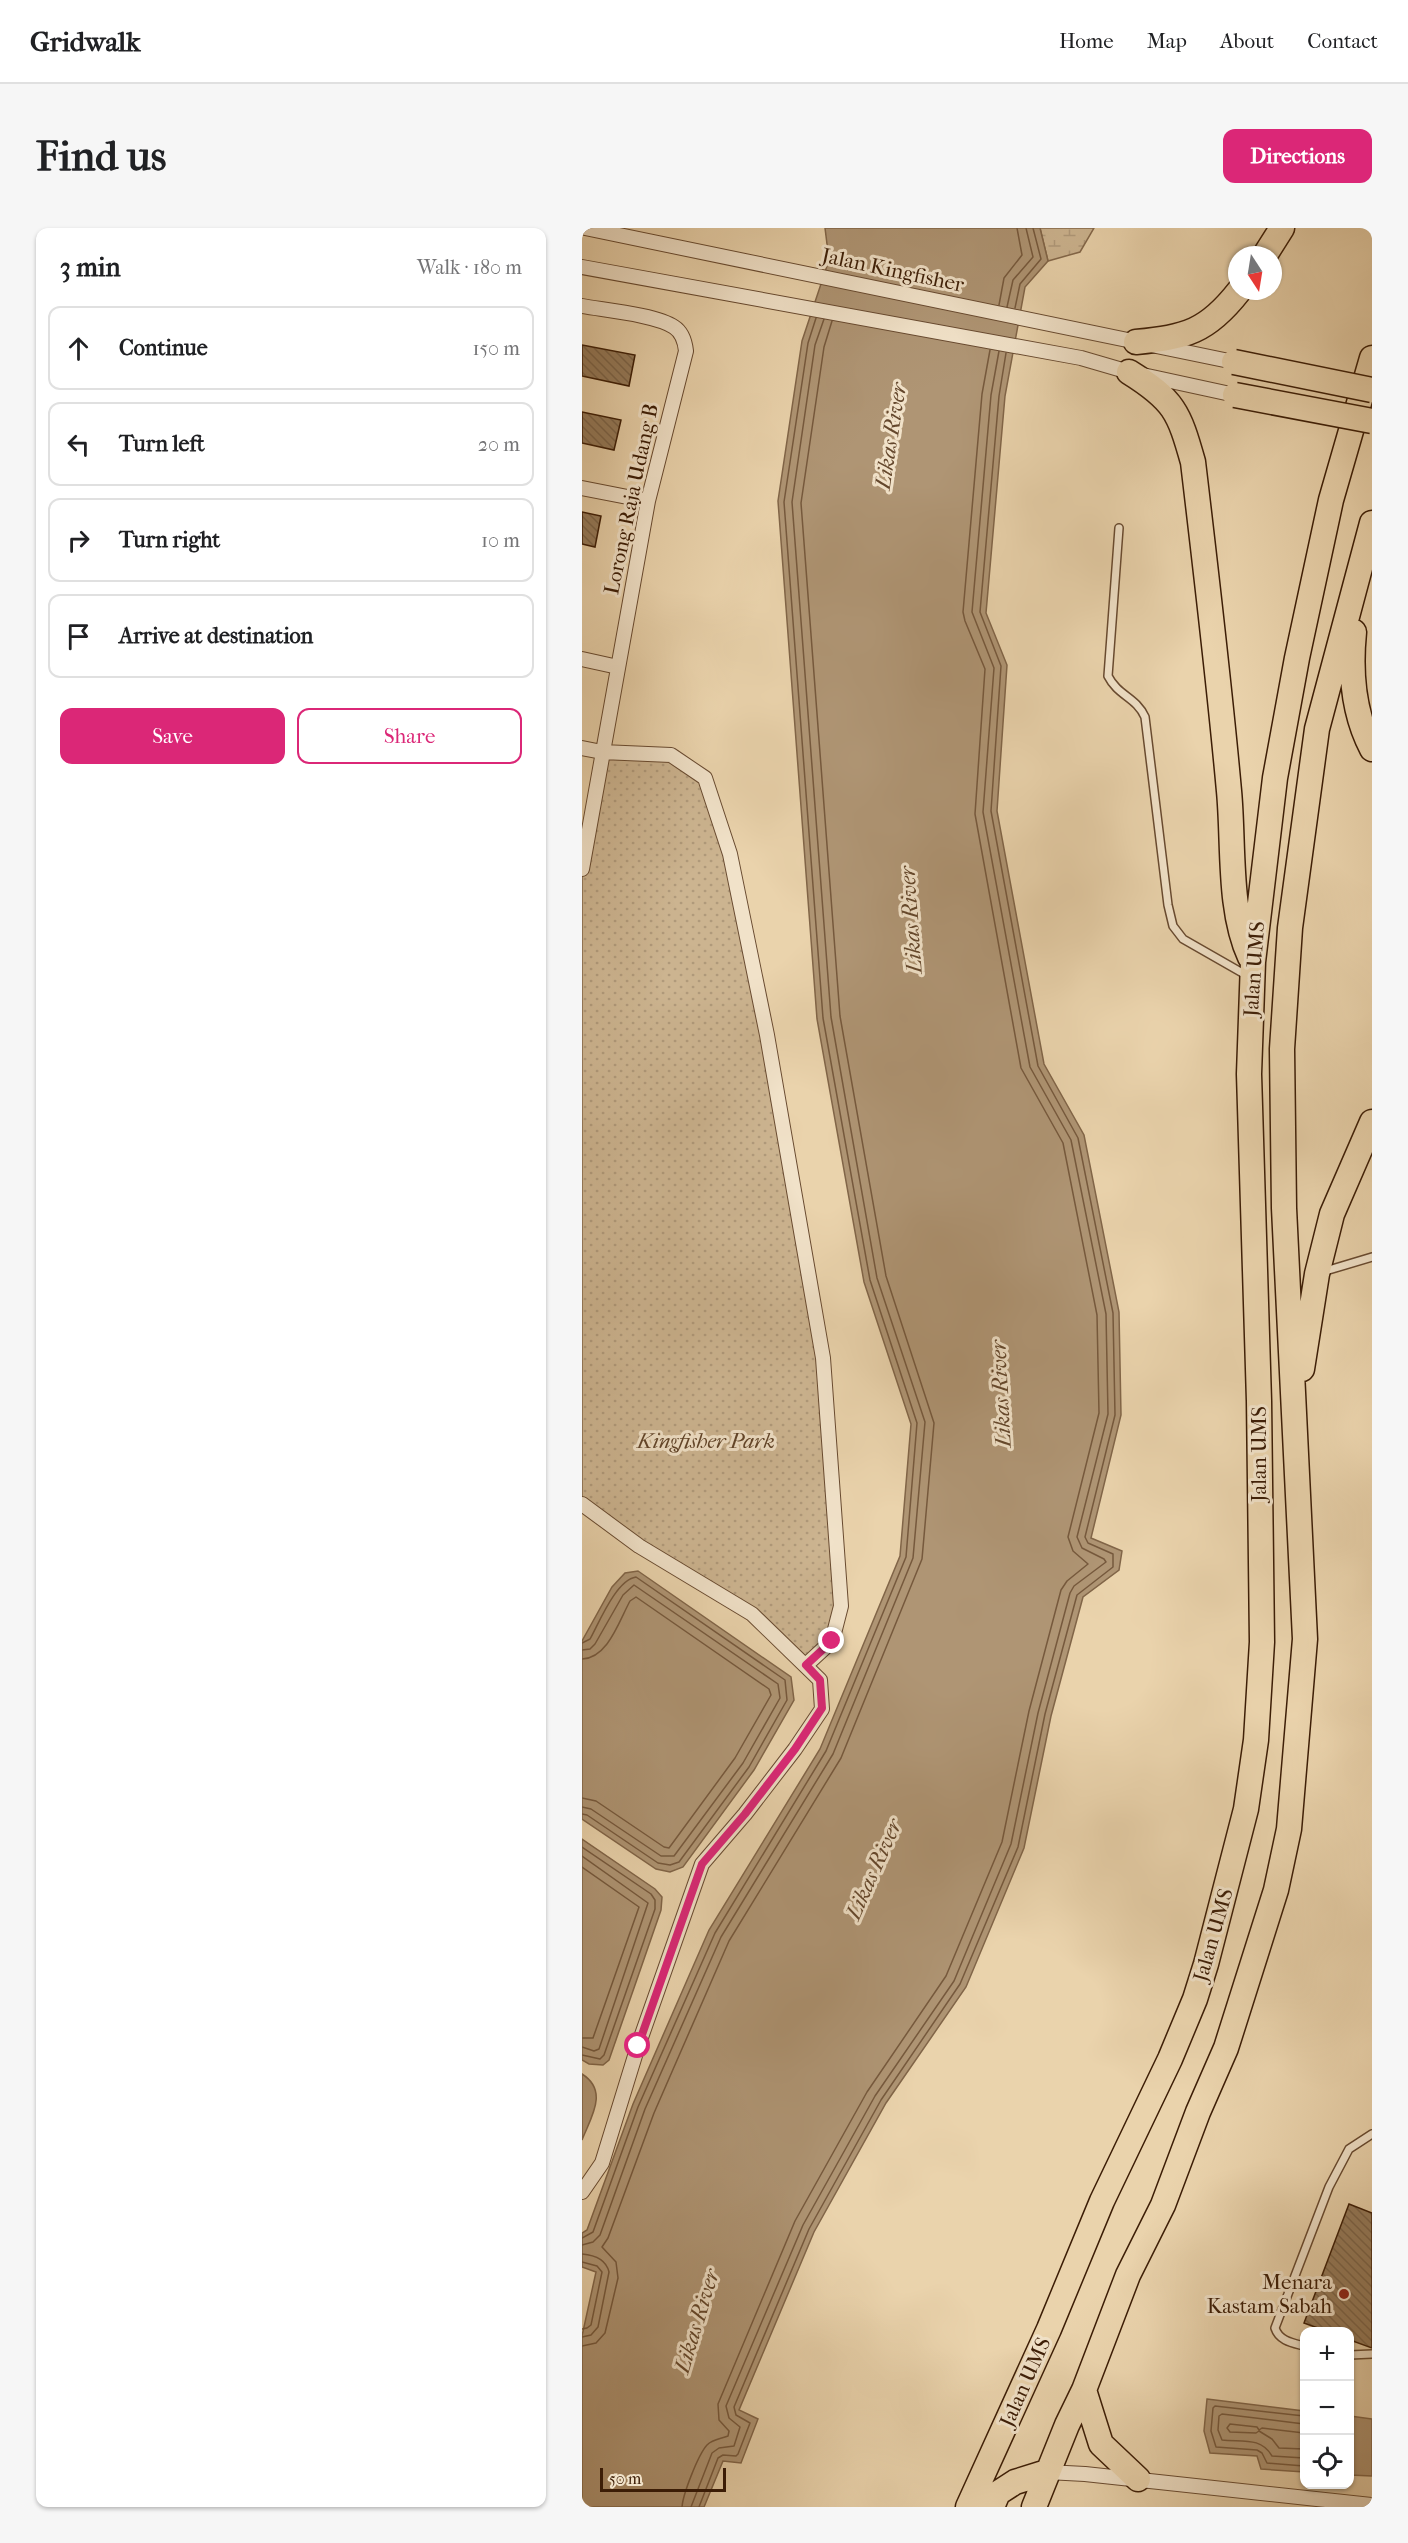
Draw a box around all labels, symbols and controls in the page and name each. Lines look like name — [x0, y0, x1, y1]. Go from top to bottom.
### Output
text: Gridwalk — [30, 25, 141, 58]
text: Home — [1059, 29, 1114, 53]
text: Map — [1147, 29, 1187, 53]
text: About — [1220, 29, 1274, 53]
text: Contact — [1307, 29, 1378, 53]
button: Directions — [1223, 129, 1372, 183]
text: Find us — [36, 132, 166, 181]
street label: Jalan Kingfisher — [818, 243, 966, 297]
north arrow — [1228, 246, 1282, 300]
text: 3 min — [60, 252, 121, 283]
text: Walk · 180 m — [417, 256, 522, 279]
icon: ahead — [62, 332, 95, 365]
text: Continue — [119, 335, 208, 361]
text: 150 m — [472, 337, 520, 360]
water label: Likas River — [869, 379, 913, 493]
street label: Lorong Raja Udang B — [599, 401, 663, 597]
icon: left — [62, 428, 95, 461]
text: Turn left — [119, 431, 205, 457]
text: 20 m — [478, 433, 520, 456]
icon: right — [62, 524, 95, 557]
text: Turn right — [119, 527, 220, 553]
text: 10 m — [481, 529, 520, 552]
icon: arrive — [62, 620, 95, 653]
text: Arrive at destination — [119, 623, 313, 649]
button: Save — [60, 708, 285, 764]
button: Share — [297, 708, 522, 764]
water label: Likas River — [894, 863, 928, 976]
street label: Jalan UMS — [1239, 920, 1269, 1020]
water label: Likas River — [985, 1338, 1017, 1450]
street label: Jalan UMS — [1247, 1406, 1271, 1504]
park label: Kingfisher Park — [635, 1429, 775, 1453]
route end — [818, 1627, 844, 1653]
water label: Likas River — [839, 1813, 908, 1926]
street label: Jalan UMS — [1188, 1886, 1238, 1986]
route start — [624, 2032, 650, 2058]
water label: Likas River — [668, 2264, 726, 2378]
place label: Menara Kastam Sabah — [1207, 2270, 1332, 2318]
marker: Menara Kastam Sabah — [1337, 2287, 1351, 2301]
map controls — [1300, 2327, 1354, 2489]
button: + — [1300, 2327, 1354, 2381]
street label: Jalan UMS — [994, 2333, 1055, 2432]
button: − — [1300, 2381, 1354, 2435]
button: locate — [1300, 2435, 1354, 2489]
scale bar — [600, 2465, 726, 2492]
text: 50 m — [609, 2469, 641, 2488]

